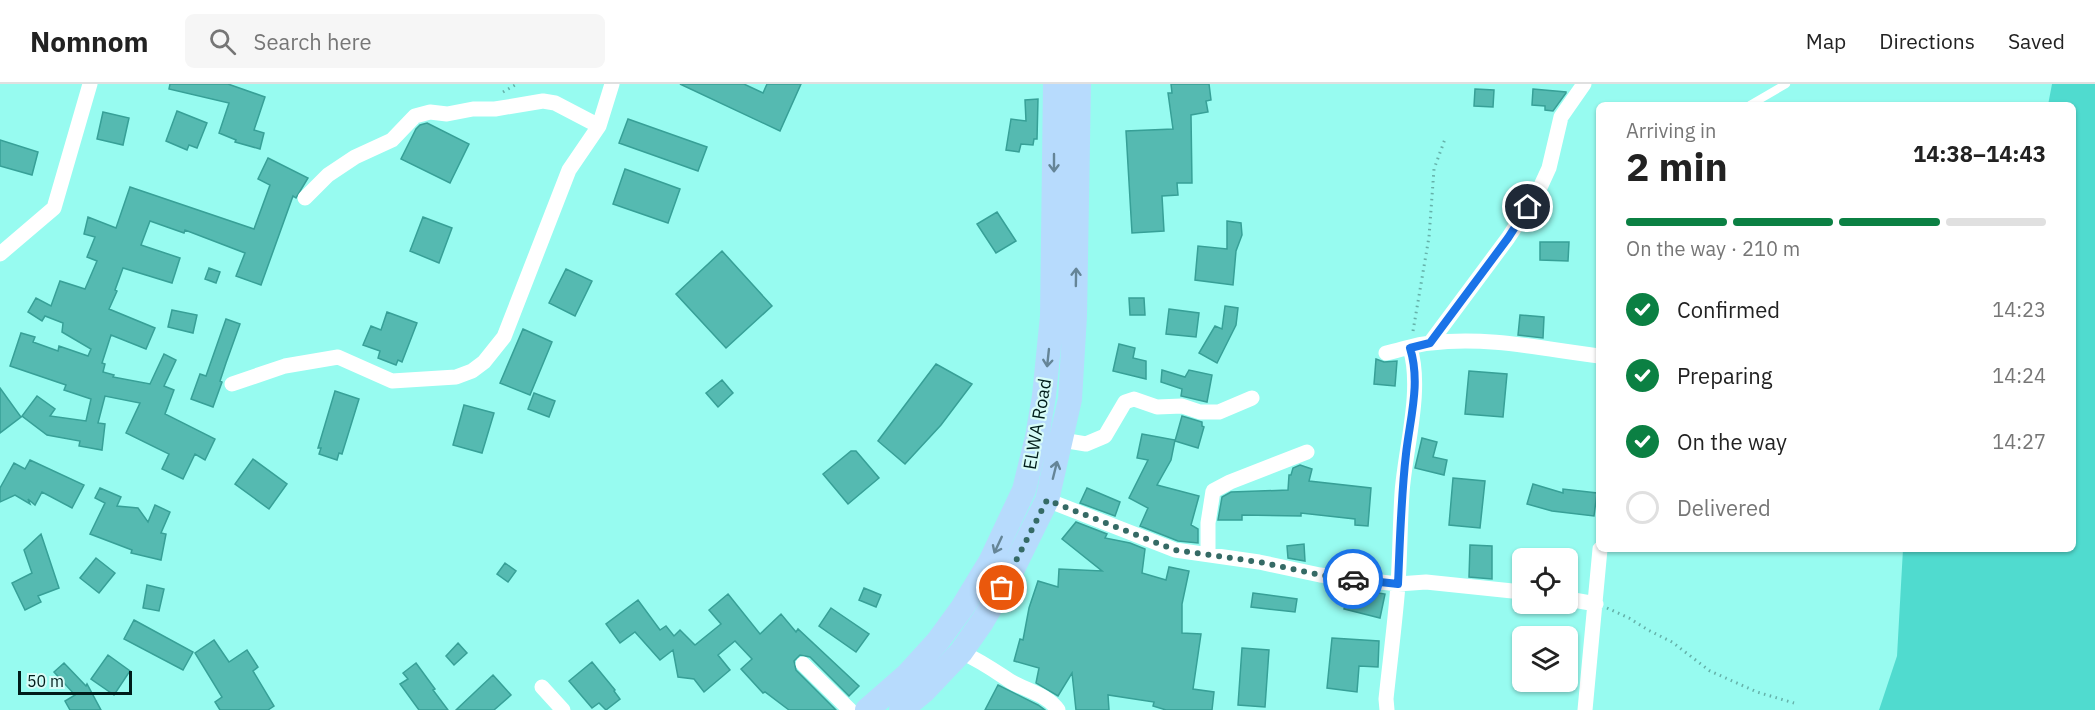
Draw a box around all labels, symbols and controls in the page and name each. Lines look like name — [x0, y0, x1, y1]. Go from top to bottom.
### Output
search box — [185, 14, 605, 68]
text: Nomnom — [30, 23, 149, 60]
icon: search — [206, 25, 239, 58]
text: Search here — [254, 27, 372, 56]
text: Map — [1806, 27, 1846, 55]
text: Directions — [1879, 27, 1975, 55]
text: Saved — [2008, 27, 2065, 55]
text: Arriving in — [1626, 117, 1716, 144]
text: 14:38–14:43 — [1913, 139, 2046, 168]
text: 2 min — [1626, 141, 1728, 192]
one-way arrow — [1048, 153, 1060, 173]
pin — [1502, 181, 1553, 232]
icon: home — [1511, 190, 1544, 223]
text: On the way · 210 m — [1626, 235, 1800, 262]
one-way arrow — [1070, 267, 1082, 287]
icon: check — [1626, 293, 1659, 326]
text: Confirmed — [1677, 295, 1780, 324]
text: 14:23 — [1992, 296, 2046, 323]
one-way arrow — [1042, 348, 1053, 368]
icon: check — [1626, 359, 1659, 392]
text: Preparing — [1677, 361, 1772, 390]
text: 14:24 — [1992, 362, 2046, 389]
street label: ELWA Road — [1018, 377, 1056, 471]
icon: check — [1626, 425, 1659, 458]
text: On the way — [1677, 427, 1787, 456]
text: 14:27 — [1992, 428, 2046, 455]
one-way arrow — [1049, 461, 1061, 480]
text: Delivered — [1677, 493, 1771, 522]
one-way arrow — [992, 536, 1004, 554]
map controls — [1512, 548, 1578, 692]
button: locate — [1512, 548, 1578, 614]
courier — [1323, 549, 1383, 609]
pin — [976, 562, 1027, 613]
icon: car — [1337, 563, 1370, 596]
icon: bag — [985, 571, 1018, 604]
button: layers — [1512, 626, 1578, 692]
scale bar — [18, 668, 132, 696]
text: 50 m — [27, 671, 64, 691]

